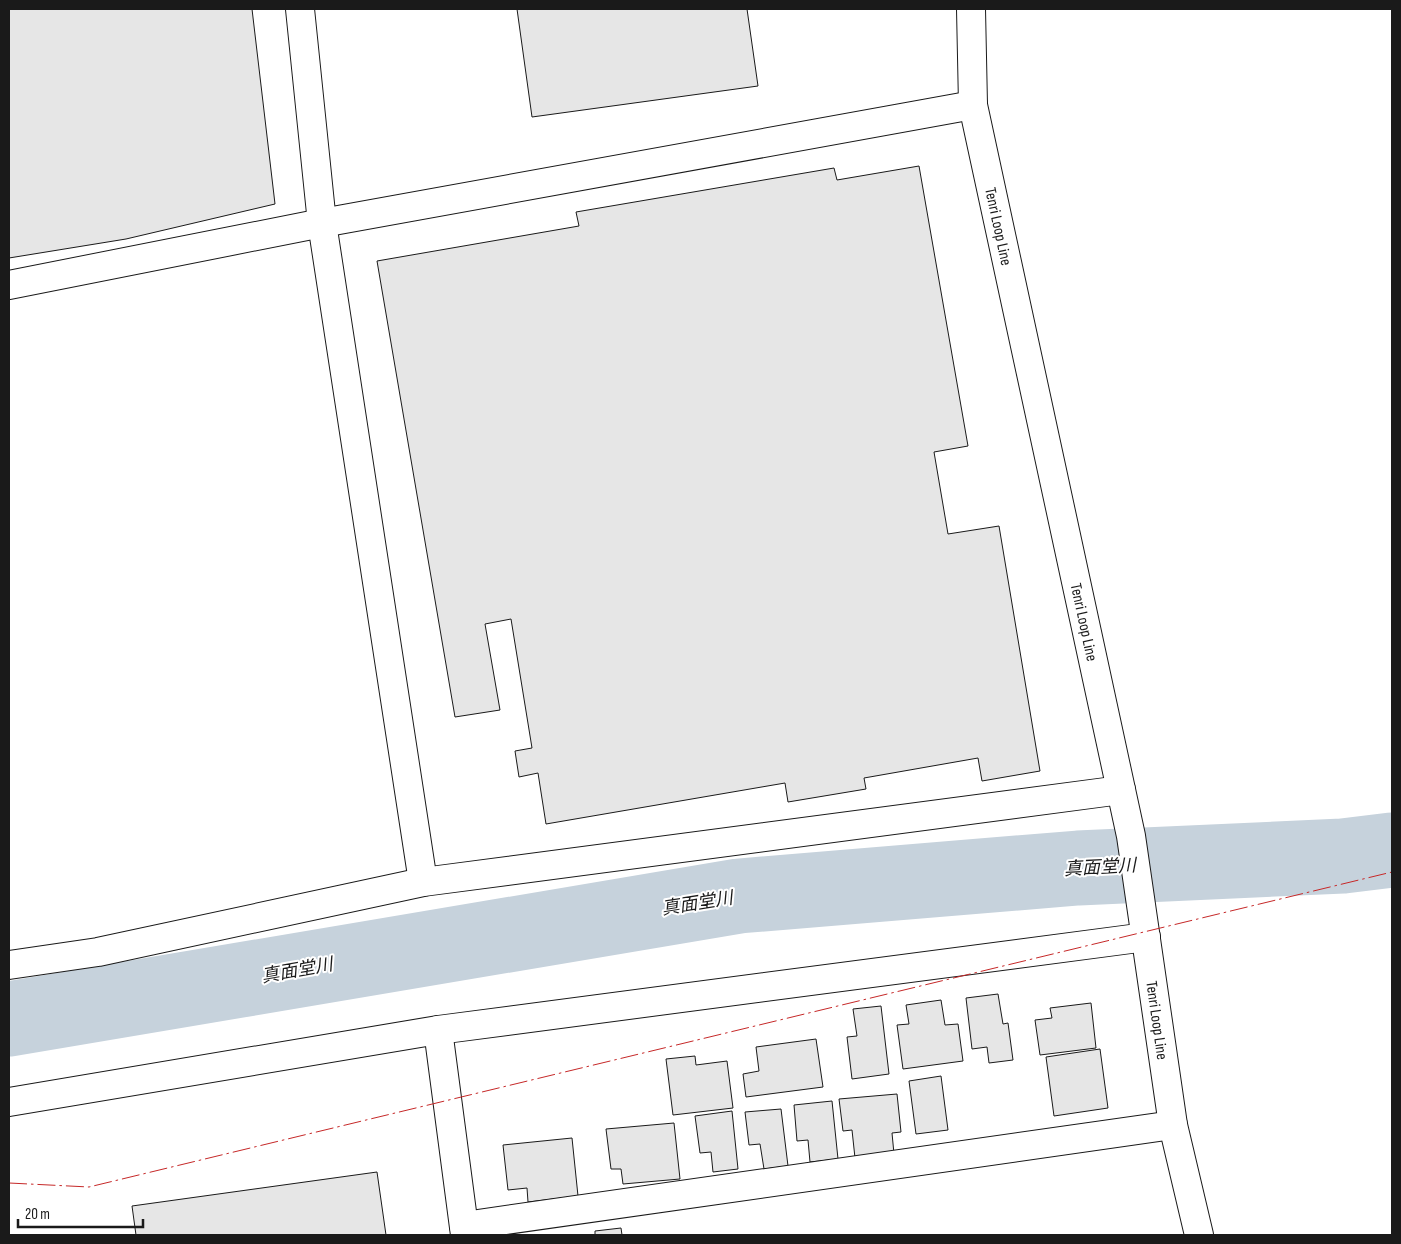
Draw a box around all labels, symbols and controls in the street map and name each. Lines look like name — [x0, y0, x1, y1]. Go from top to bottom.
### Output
street label: Tenri Loop Line — [980, 186, 1015, 267]
street label: Tenri Loop Line — [1066, 582, 1101, 663]
water label: 真面堂川 — [1064, 855, 1139, 880]
water label: 真面堂川 — [660, 887, 736, 919]
water label: 真面堂川 — [260, 954, 336, 987]
street label: Tenri Loop Line — [1141, 980, 1171, 1061]
scale bar — [18, 1196, 142, 1228]
text: 20 m — [25, 1205, 50, 1224]

